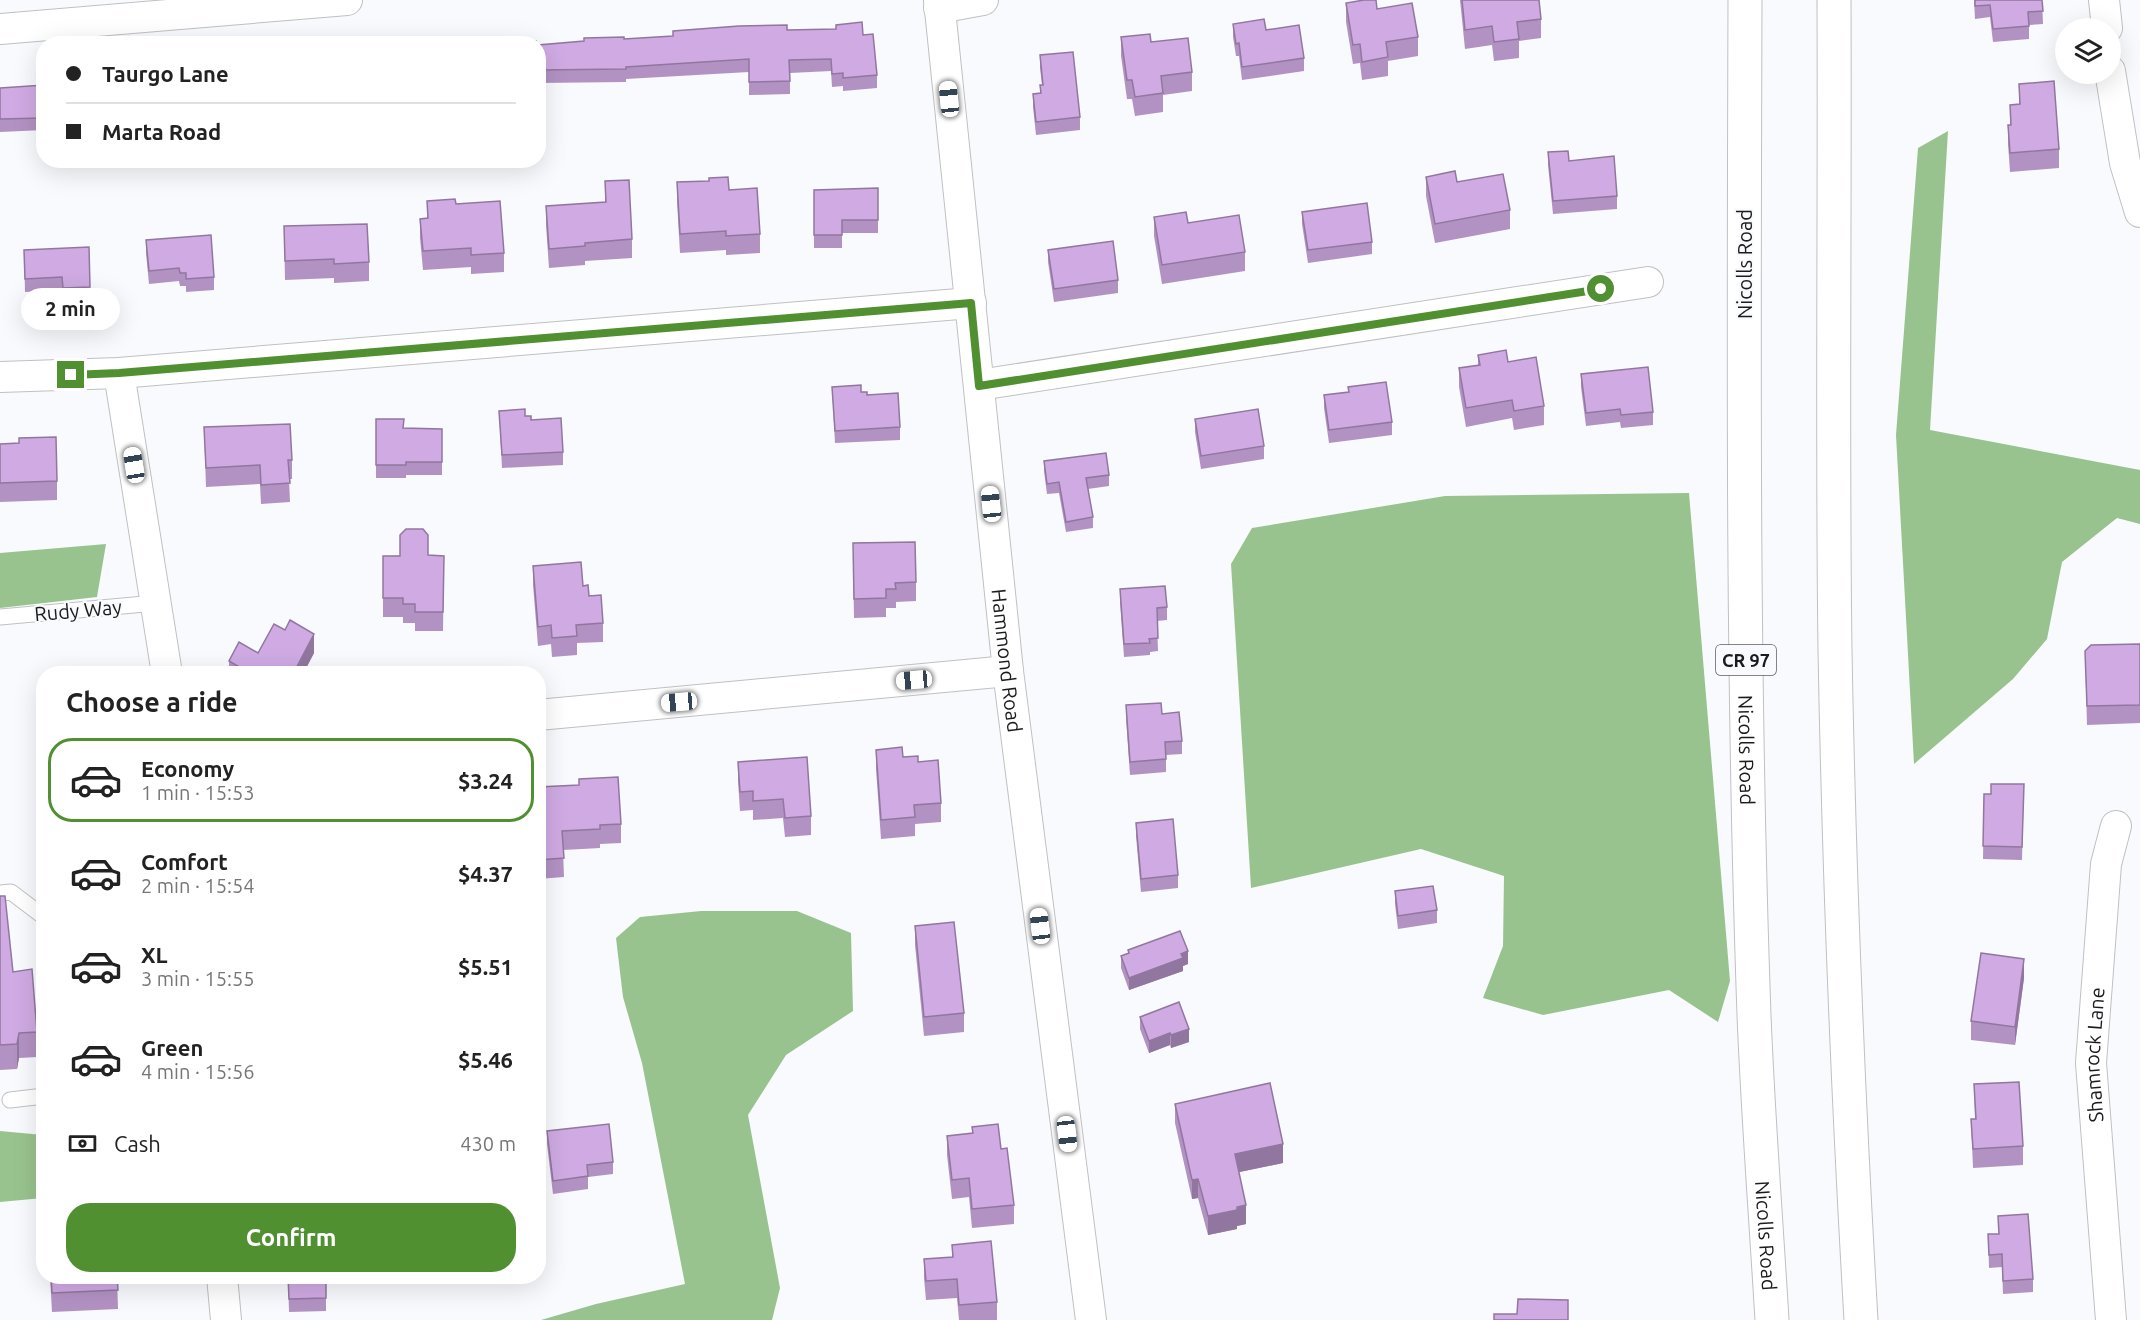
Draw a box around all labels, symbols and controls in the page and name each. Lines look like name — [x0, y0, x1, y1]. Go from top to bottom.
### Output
map controls — [2055, 18, 2121, 84]
button: layers — [2055, 18, 2121, 84]
text: Taurgo Lane — [102, 61, 229, 86]
car — [938, 80, 960, 118]
text: Marta Road — [102, 119, 221, 144]
street label: Nicolls Road — [1733, 209, 1756, 319]
route start — [1587, 275, 1614, 302]
callout: 2 min — [22, 288, 121, 330]
text: 2 min — [45, 297, 96, 320]
route end — [57, 361, 84, 388]
car — [122, 446, 146, 484]
car — [980, 485, 1002, 523]
street label: Hammond Road — [988, 588, 1027, 734]
street label: Rudy Way — [33, 595, 123, 625]
road number: CR 97 — [1716, 645, 1776, 675]
car — [895, 669, 933, 691]
text: Choose a ride — [66, 687, 238, 717]
car — [660, 691, 698, 713]
street label: Nicolls Road — [1735, 695, 1760, 805]
icon: car — [69, 753, 123, 807]
text: Economy — [141, 756, 234, 781]
text: $3.24 — [458, 768, 513, 793]
text: 1 min · 15:53 — [141, 781, 255, 804]
icon: car — [69, 846, 123, 900]
text: Comfort — [141, 849, 228, 874]
text: $4.37 — [458, 861, 513, 886]
text: 2 min · 15:54 — [141, 874, 255, 897]
car — [1029, 907, 1051, 945]
icon: car — [69, 939, 123, 993]
text: XL — [141, 942, 168, 967]
text: $5.51 — [458, 954, 513, 979]
text: 3 min · 15:55 — [141, 967, 255, 990]
street label: Shamrock Lane — [2079, 986, 2108, 1123]
icon: car — [69, 1032, 123, 1086]
text: Green — [141, 1035, 203, 1060]
text: $5.46 — [458, 1047, 513, 1072]
text: 4 min · 15:56 — [141, 1060, 255, 1083]
car — [1056, 1115, 1078, 1153]
icon: cash — [66, 1127, 99, 1160]
text: Cash — [114, 1131, 161, 1156]
text: 430 m — [460, 1132, 516, 1155]
street label: Nicolls Road — [1752, 1180, 1782, 1291]
button: Confirm — [66, 1203, 516, 1272]

